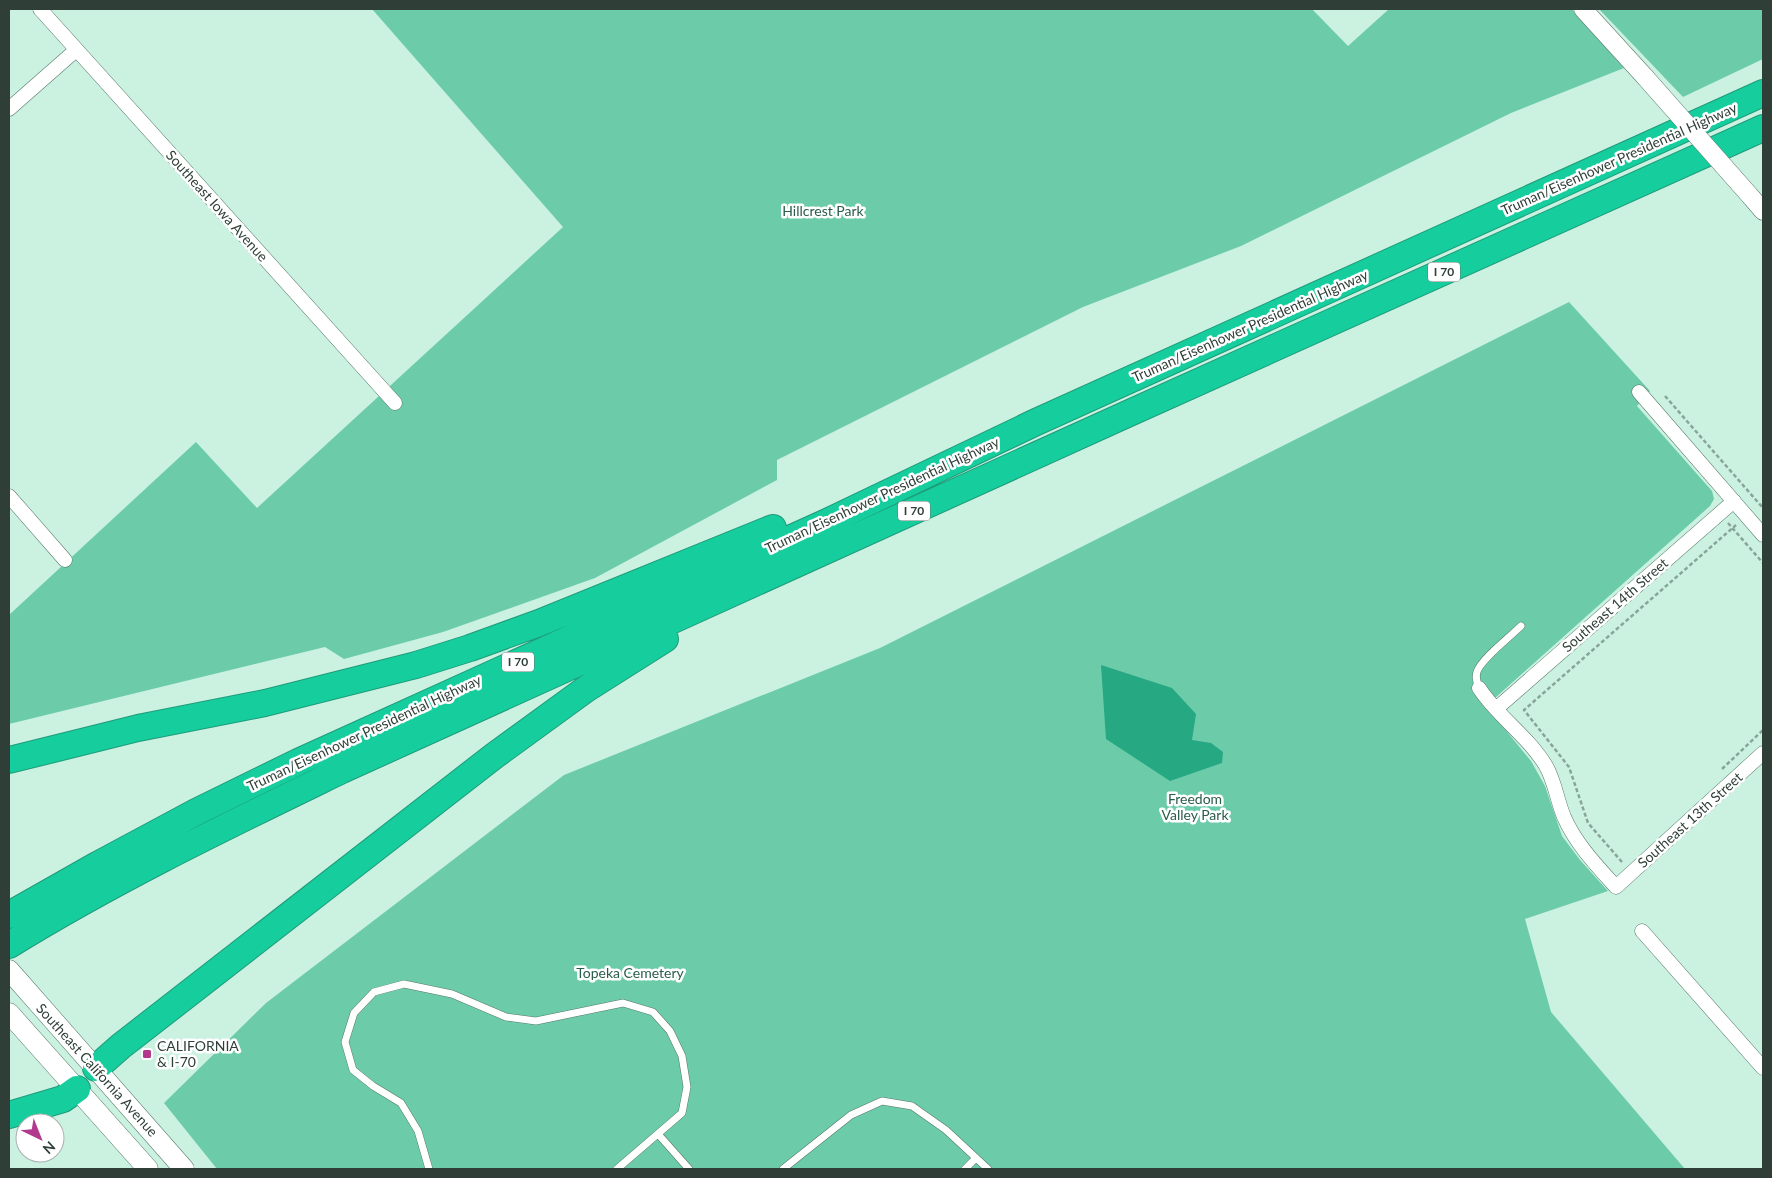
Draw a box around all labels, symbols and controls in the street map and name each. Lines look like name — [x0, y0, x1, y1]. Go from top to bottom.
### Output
street label: Truman/Eisenhower Presidential Highway — [1498, 98, 1740, 218]
street label: Southeast Iowa Avenue — [163, 146, 272, 265]
park label: Hillcrest Park — [782, 202, 865, 219]
road number: I 70 — [1428, 262, 1460, 282]
street label: Truman/Eisenhower Presidential Highway — [1129, 265, 1371, 385]
street label: Truman/Eisenhower Presidential Highway — [762, 432, 1002, 556]
road number: I 70 — [898, 502, 930, 520]
street label: Southeast 14th Street — [1558, 554, 1671, 655]
road number: I 70 — [502, 652, 534, 672]
street label: Truman/Eisenhower Presidential Highway — [244, 670, 484, 794]
street label: Southeast 13th Street — [1634, 768, 1745, 871]
park label: Freedom Valley Park — [1161, 790, 1229, 823]
park label: Topeka Cemetery — [576, 964, 685, 981]
street label: Southeast California Avenue — [33, 1000, 162, 1140]
place label: CALIFORNIA & I-70 — [157, 1037, 239, 1070]
marker: CALIFORNIA & I-70 — [141, 1048, 153, 1060]
north arrow — [15, 1113, 65, 1163]
text: N — [39, 1138, 59, 1158]

